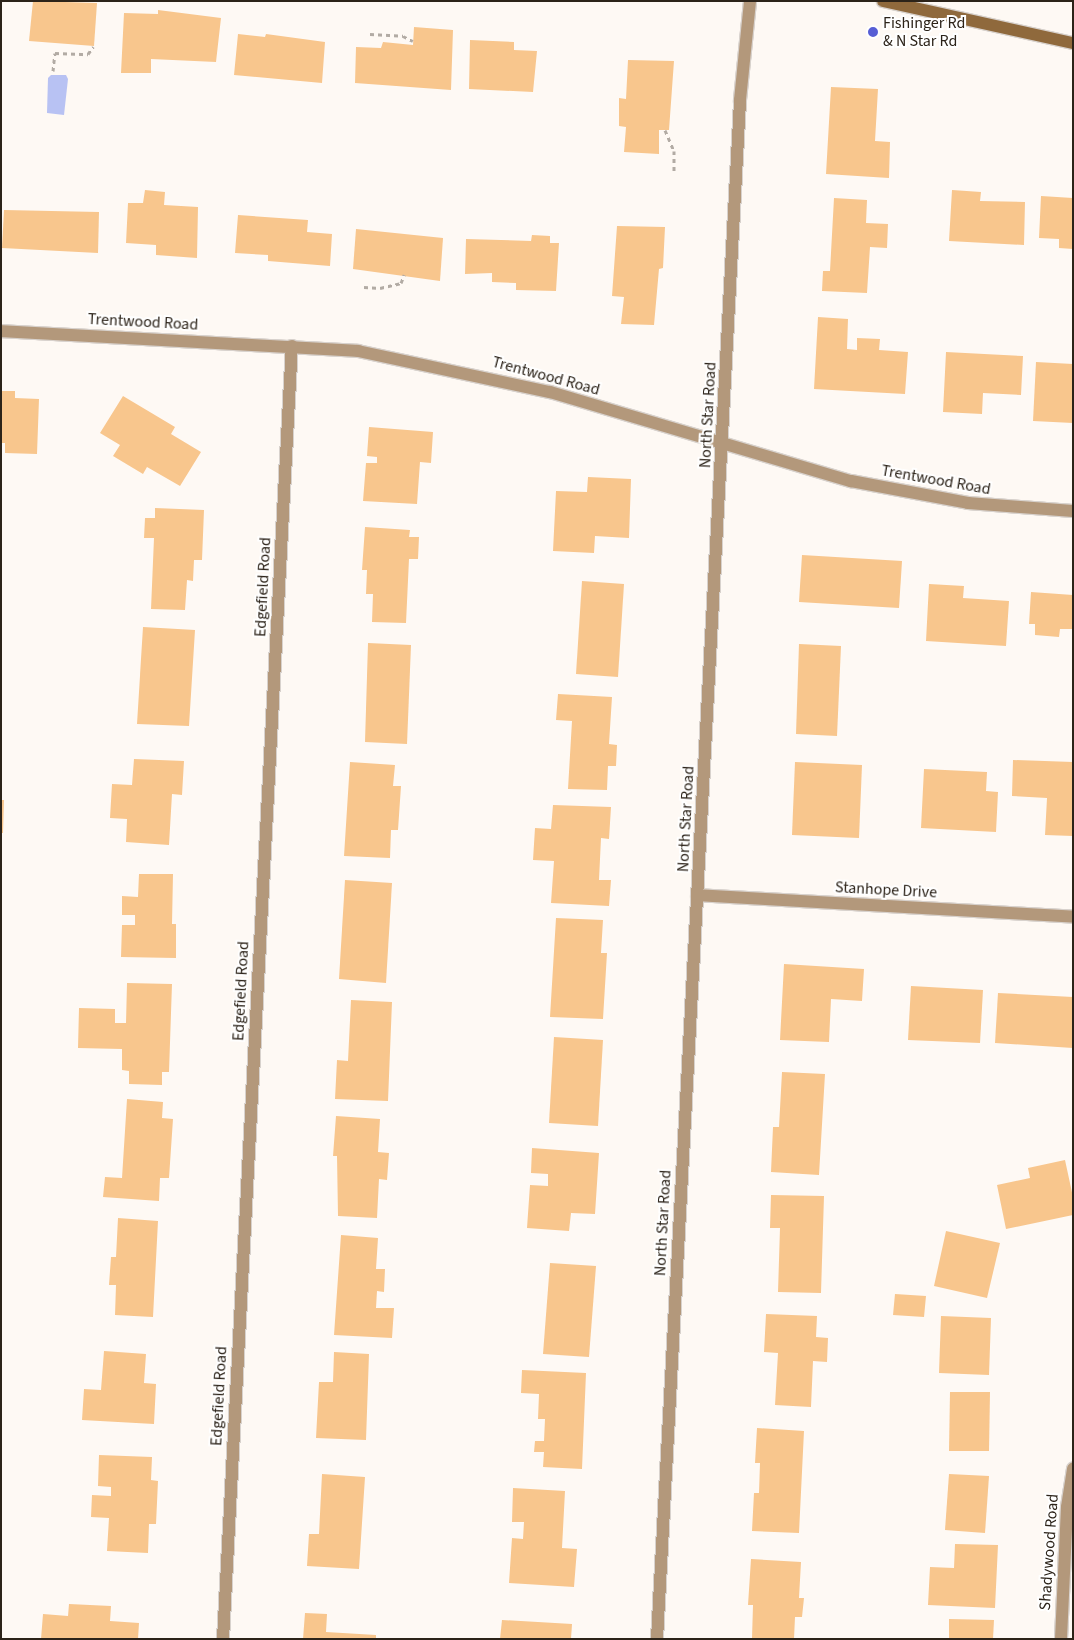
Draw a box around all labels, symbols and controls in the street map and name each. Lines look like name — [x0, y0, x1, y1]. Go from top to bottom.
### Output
place label: Fishinger Rd & N Star Rd — [883, 13, 965, 51]
marker: Fishinger Rd & N Star Rd — [867, 26, 879, 38]
street label: Trentwood Road — [87, 310, 199, 334]
street label: Trentwood Road — [490, 352, 602, 400]
street label: North Star Road — [696, 361, 720, 469]
street label: Trentwood Road — [880, 461, 992, 499]
street label: Edgefield Road — [251, 537, 275, 637]
street label: North Star Road — [674, 765, 698, 873]
street label: Stanhope Drive — [835, 878, 937, 902]
street label: Edgefield Road — [229, 941, 253, 1041]
street label: North Star Road — [651, 1169, 675, 1277]
street label: Edgefield Road — [207, 1346, 231, 1446]
street label: Shadywood Road — [1035, 1493, 1063, 1611]

